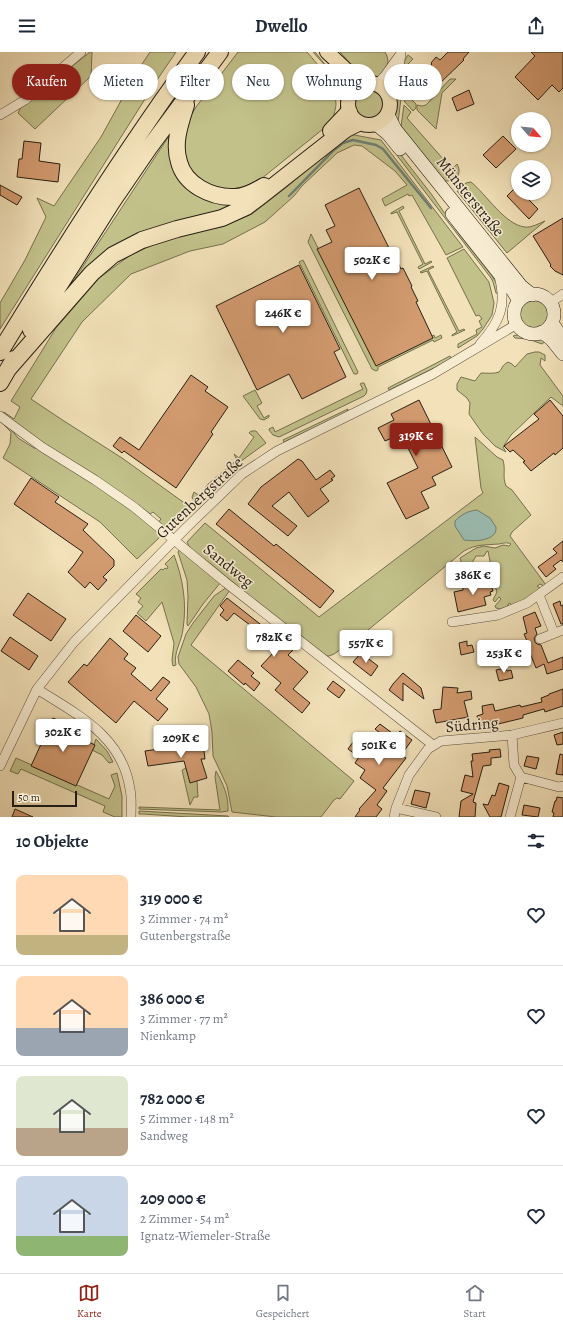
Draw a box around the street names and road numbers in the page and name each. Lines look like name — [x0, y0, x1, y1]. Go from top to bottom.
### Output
street label: Münsterstraße — [431, 152, 509, 241]
street label: Gutenbergstraße — [151, 452, 248, 544]
street label: Sandweg — [199, 539, 258, 593]
street label: Südring — [445, 712, 500, 738]

